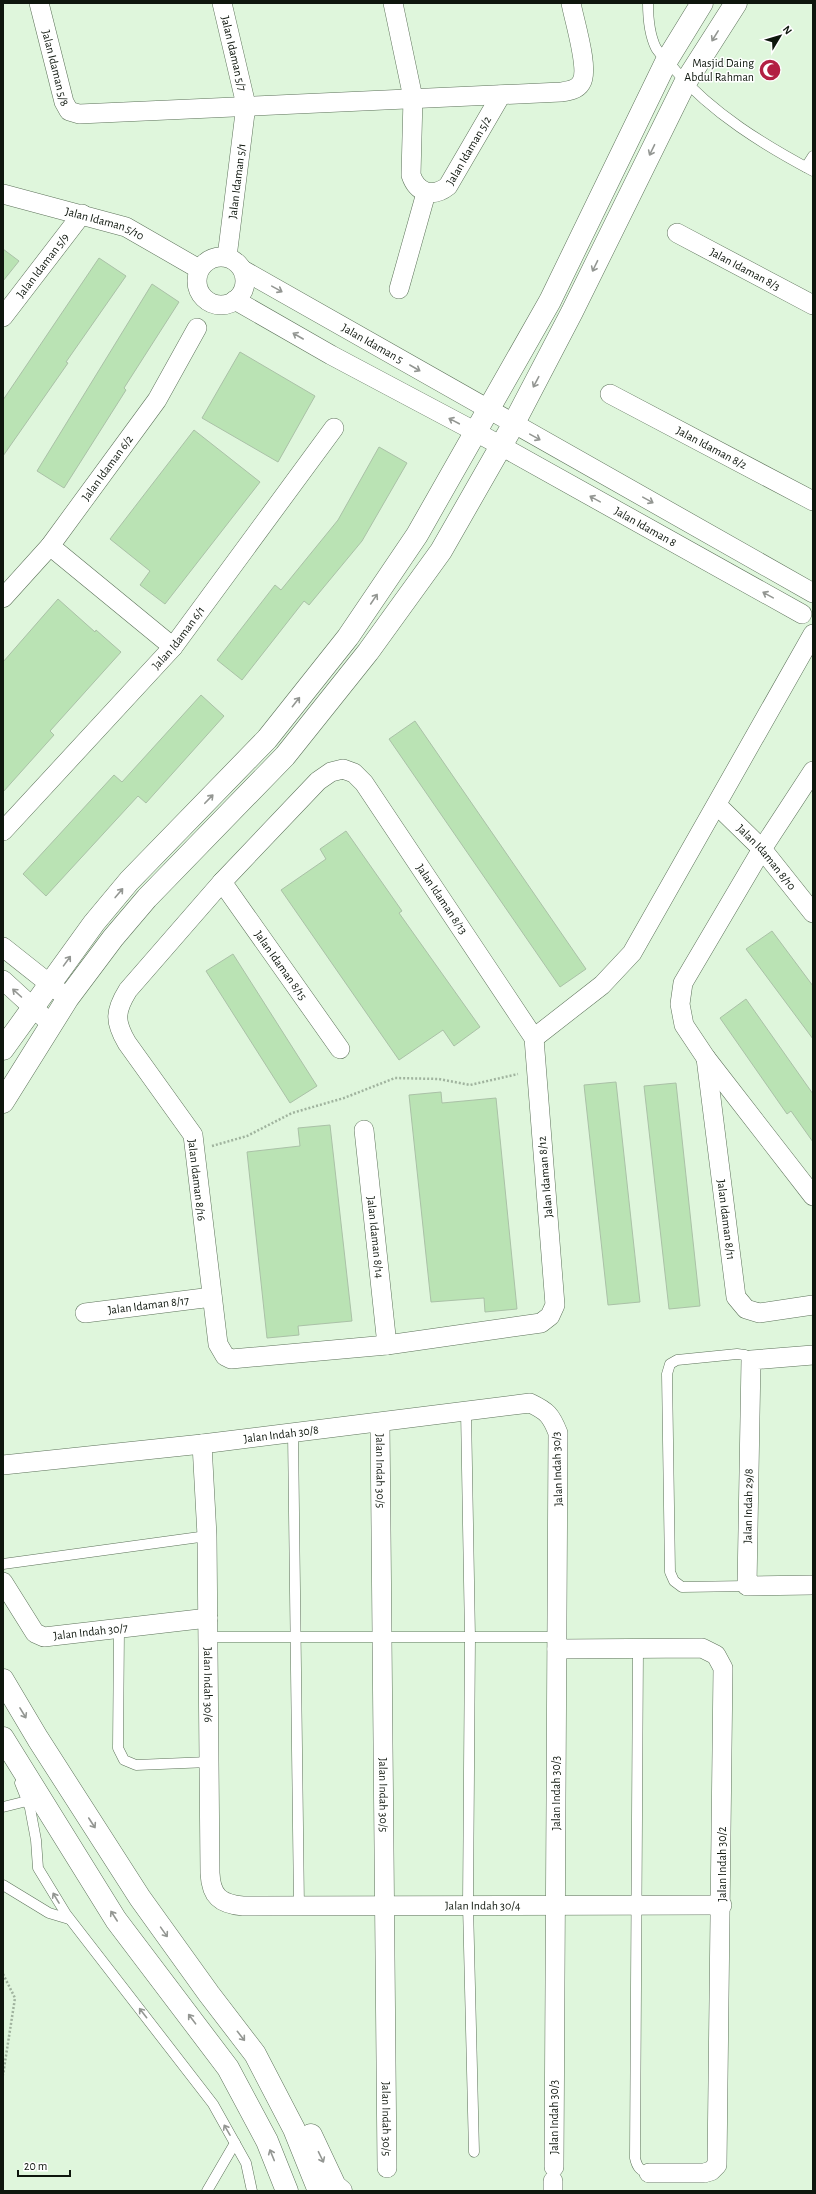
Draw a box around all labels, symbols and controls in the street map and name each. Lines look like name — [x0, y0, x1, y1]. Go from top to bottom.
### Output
street label: Jalan Idaman 5/7 — [219, 15, 249, 92]
north arrow — [760, 16, 800, 56]
text: N — [781, 24, 794, 37]
street label: Jalan Idaman 5/8 — [40, 29, 71, 108]
one-way arrow — [711, 30, 719, 41]
place label: Masjid Daing Abdul Rahman — [684, 57, 754, 83]
mosque icon: Masjid Daing Abdul Rahman — [757, 57, 783, 83]
street label: Jalan Idaman 5/2 — [444, 114, 494, 187]
street label: Jalan Idaman 5/1 — [226, 143, 248, 219]
one-way arrow — [648, 143, 656, 155]
street label: Jalan Idaman 5/10 — [64, 205, 146, 242]
street label: Jalan Idaman 5/9 — [14, 231, 71, 300]
street label: Jalan Idaman 8/3 — [708, 246, 782, 293]
one-way arrow — [591, 260, 598, 272]
one-way arrow — [271, 286, 283, 294]
street label: Jalan Idaman 5 — [340, 321, 405, 366]
one-way arrow — [292, 331, 304, 339]
one-way arrow — [409, 364, 421, 372]
one-way arrow — [531, 376, 539, 388]
one-way arrow — [448, 417, 460, 424]
street label: Jalan Idaman 8/2 — [674, 424, 750, 471]
street label: Jalan Idaman 6/2 — [79, 432, 136, 503]
one-way arrow — [529, 433, 541, 441]
one-way arrow — [589, 494, 601, 502]
one-way arrow — [642, 497, 654, 505]
street label: Jalan Idaman 8 — [612, 505, 679, 549]
one-way arrow — [762, 591, 774, 599]
one-way arrow — [370, 593, 378, 604]
street label: Jalan Idaman 6/1 — [150, 604, 207, 672]
one-way arrow — [292, 697, 300, 708]
one-way arrow — [204, 794, 214, 804]
street label: Jalan Idaman 8/10 — [735, 822, 798, 892]
street label: Jalan Idaman 8/13 — [414, 862, 470, 936]
one-way arrow — [115, 887, 124, 898]
street label: Jalan Idaman 8/15 — [252, 928, 309, 1002]
one-way arrow — [63, 955, 71, 966]
one-way arrow — [11, 988, 22, 997]
street label: Jalan Idaman 8/12 — [535, 1135, 555, 1218]
street label: Jalan Idaman 8/16 — [186, 1138, 208, 1222]
street label: Jalan Idaman 8/11 — [715, 1179, 737, 1261]
street label: Jalan Idaman 8/14 — [365, 1196, 386, 1279]
street label: Jalan Idaman 8/17 — [107, 1294, 190, 1316]
street label: Jalan Indah 30/8 — [243, 1423, 320, 1445]
street label: Jalan Indah 30/3 — [550, 1432, 564, 1506]
street label: Jalan Indah 30/5 — [374, 1434, 387, 1508]
street label: Jalan Indah 29/8 — [741, 1468, 755, 1544]
street label: Jalan Indah 30/7 — [53, 1621, 128, 1642]
street label: Jalan Indah 30/6 — [202, 1647, 215, 1723]
one-way arrow — [19, 1707, 27, 1719]
street label: Jalan Indah 30/3 — [550, 1756, 562, 1830]
street label: Jalan Indah 30/5 — [377, 1758, 390, 1832]
one-way arrow — [88, 1817, 96, 1828]
street label: Jalan Indah 30/2 — [716, 1826, 728, 1902]
one-way arrow — [52, 1892, 60, 1904]
street label: Jalan Indah 30/4 — [445, 1899, 521, 1912]
one-way arrow — [109, 1910, 117, 1922]
one-way arrow — [160, 1926, 168, 1937]
one-way arrow — [138, 2008, 147, 2019]
one-way arrow — [188, 2014, 197, 2025]
one-way arrow — [237, 2031, 245, 2042]
street label: Jalan Indah 30/3 — [548, 2080, 560, 2154]
street label: Jalan Indah 30/5 — [380, 2082, 393, 2156]
one-way arrow — [223, 2124, 231, 2136]
one-way arrow — [268, 2149, 276, 2161]
one-way arrow — [318, 2150, 325, 2162]
scale bar — [18, 2152, 70, 2178]
text: 20 m — [24, 2160, 47, 2172]

